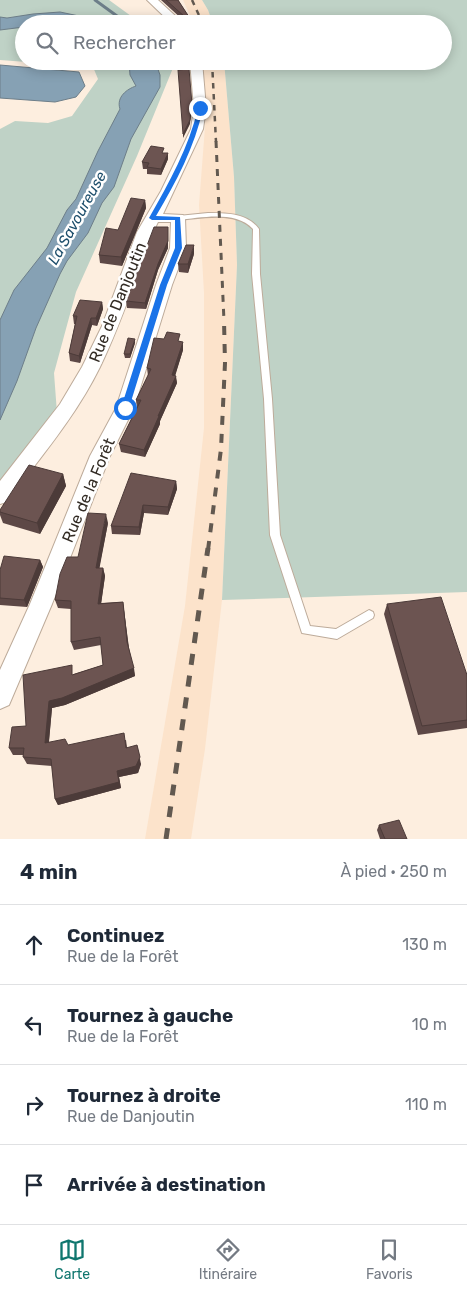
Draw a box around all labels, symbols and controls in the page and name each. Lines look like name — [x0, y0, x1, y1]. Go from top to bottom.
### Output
search box — [15, 15, 452, 70]
icon: search — [33, 29, 61, 57]
text: Rechercher — [73, 31, 176, 54]
route end — [189, 97, 212, 120]
water label: La Savoureuse — [44, 168, 110, 268]
street label: Rue de Danjoutin — [85, 239, 150, 365]
route start — [114, 397, 137, 420]
street label: Rue de la Forêt — [58, 435, 119, 545]
text: 4 min — [20, 859, 78, 884]
text: À pied · 250 m — [341, 862, 447, 881]
text: Continuez — [67, 924, 165, 947]
icon: ahead — [20, 931, 48, 959]
text: 130 m — [402, 935, 447, 954]
text: Rue de la Forêt — [67, 947, 178, 966]
text: Tournez à gauche — [67, 1004, 233, 1027]
icon: left — [20, 1011, 48, 1039]
text: 10 m — [412, 1015, 447, 1034]
text: Rue de la Forêt — [67, 1027, 178, 1046]
text: Tournez à droite — [67, 1084, 221, 1107]
icon: right — [20, 1091, 48, 1119]
text: 110 m — [405, 1095, 447, 1114]
text: Rue de Danjoutin — [67, 1107, 195, 1126]
icon: arrive — [20, 1171, 48, 1199]
text: Arrivée à destination — [67, 1173, 266, 1196]
tab: Carte — [54, 1236, 90, 1283]
tab: Itinéraire — [199, 1236, 257, 1283]
tab: Favoris — [366, 1236, 413, 1283]

